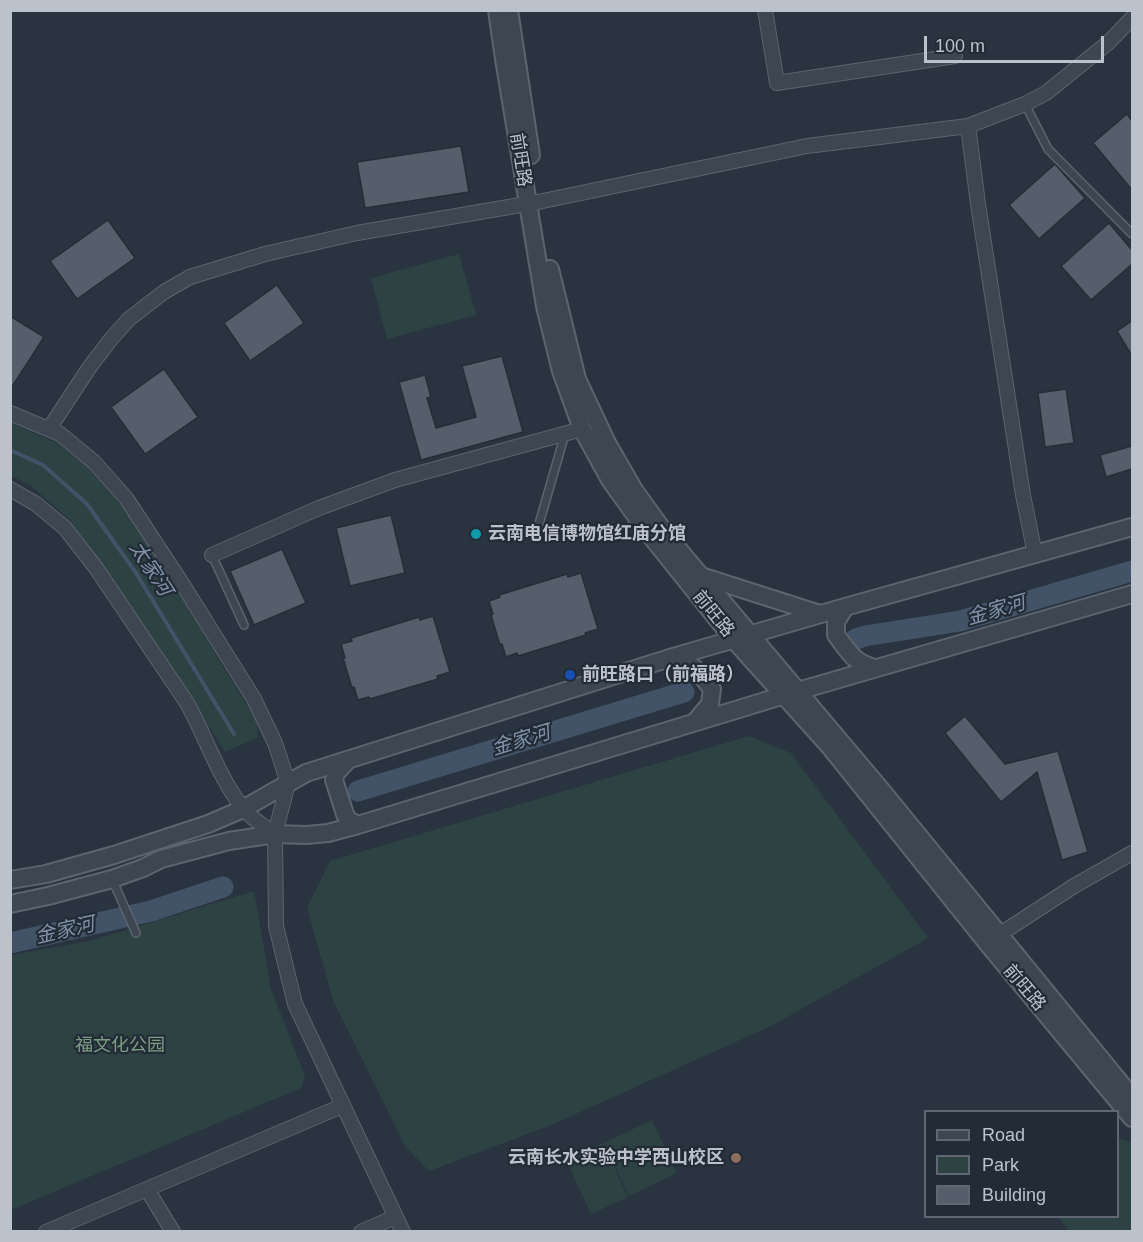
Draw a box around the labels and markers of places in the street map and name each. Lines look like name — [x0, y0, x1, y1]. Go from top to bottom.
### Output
place label: 云南电信博物馆红庙分馆 — [488, 523, 686, 545]
marker: 云南电信博物馆红庙分馆 — [469, 527, 483, 541]
place label: 前旺路口（前福路） — [582, 664, 744, 686]
marker: 前旺路口（前福路） — [563, 668, 577, 682]
place label: 云南长水实验中学西山校区 — [508, 1147, 724, 1169]
marker: 云南长水实验中学西山校区 — [729, 1151, 743, 1165]

